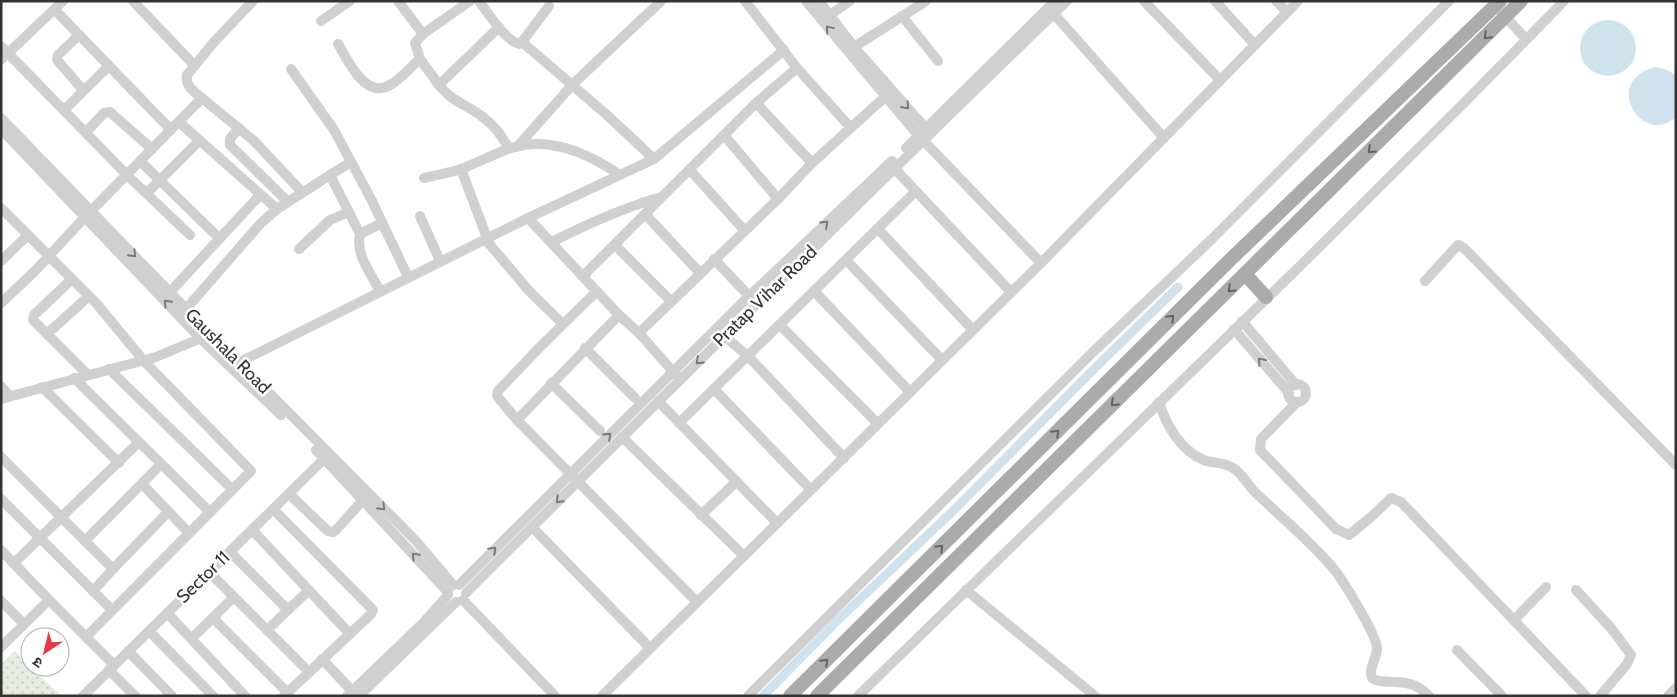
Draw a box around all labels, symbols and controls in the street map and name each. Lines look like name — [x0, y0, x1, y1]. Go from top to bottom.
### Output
one-way arrow — [826, 26, 834, 35]
one-way arrow — [1483, 30, 1492, 39]
one-way arrow — [900, 100, 908, 109]
one-way arrow — [1368, 144, 1377, 153]
one-way arrow — [819, 221, 828, 230]
street label: Pratap Vihar Road — [709, 241, 821, 351]
one-way arrow — [127, 248, 136, 257]
one-way arrow — [1227, 283, 1236, 292]
one-way arrow — [164, 299, 173, 308]
street label: Gaushala Road — [181, 304, 275, 398]
one-way arrow — [1165, 315, 1174, 324]
one-way arrow — [695, 355, 704, 364]
one-way arrow — [1258, 358, 1267, 367]
one-way arrow — [1111, 397, 1120, 406]
one-way arrow — [1050, 430, 1059, 439]
one-way arrow — [602, 432, 611, 441]
one-way arrow — [556, 494, 565, 503]
one-way arrow — [376, 501, 385, 510]
one-way arrow — [935, 544, 944, 553]
street label: Sector 11 — [172, 546, 234, 608]
one-way arrow — [487, 547, 496, 556]
one-way arrow — [412, 553, 421, 562]
north arrow — [20, 627, 70, 677]
text: उ — [28, 652, 46, 672]
one-way arrow — [819, 658, 828, 667]

